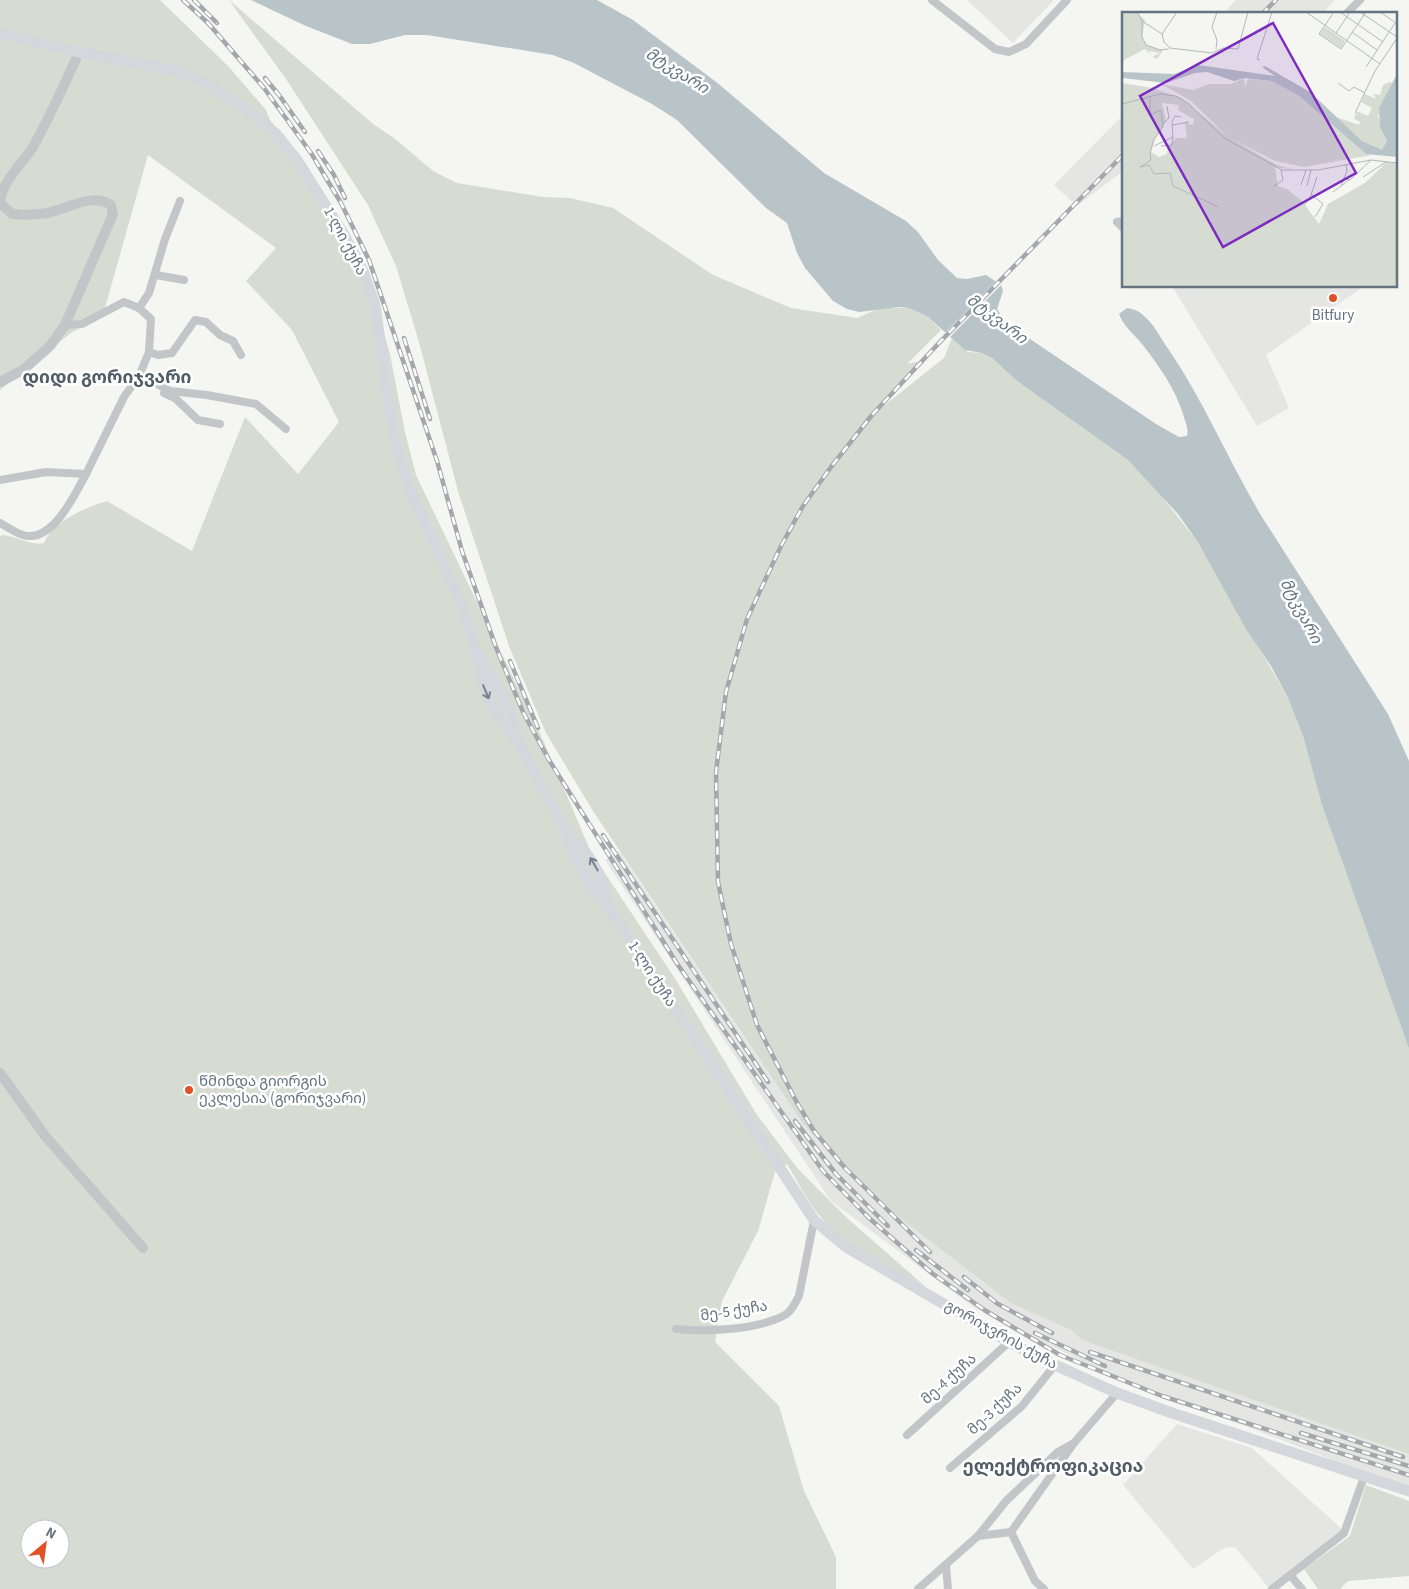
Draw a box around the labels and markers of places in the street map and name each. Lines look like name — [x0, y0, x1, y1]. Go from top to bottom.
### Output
marker: Bitfury — [1327, 292, 1339, 304]
place label: Bitfury — [1312, 305, 1354, 326]
place label: წმინდა გიორგის ეკლესია (გორიჯვარი) — [199, 1071, 366, 1109]
marker: წმინდა გიორგის ეკლესია (გორიჯვარი) — [183, 1084, 195, 1096]

